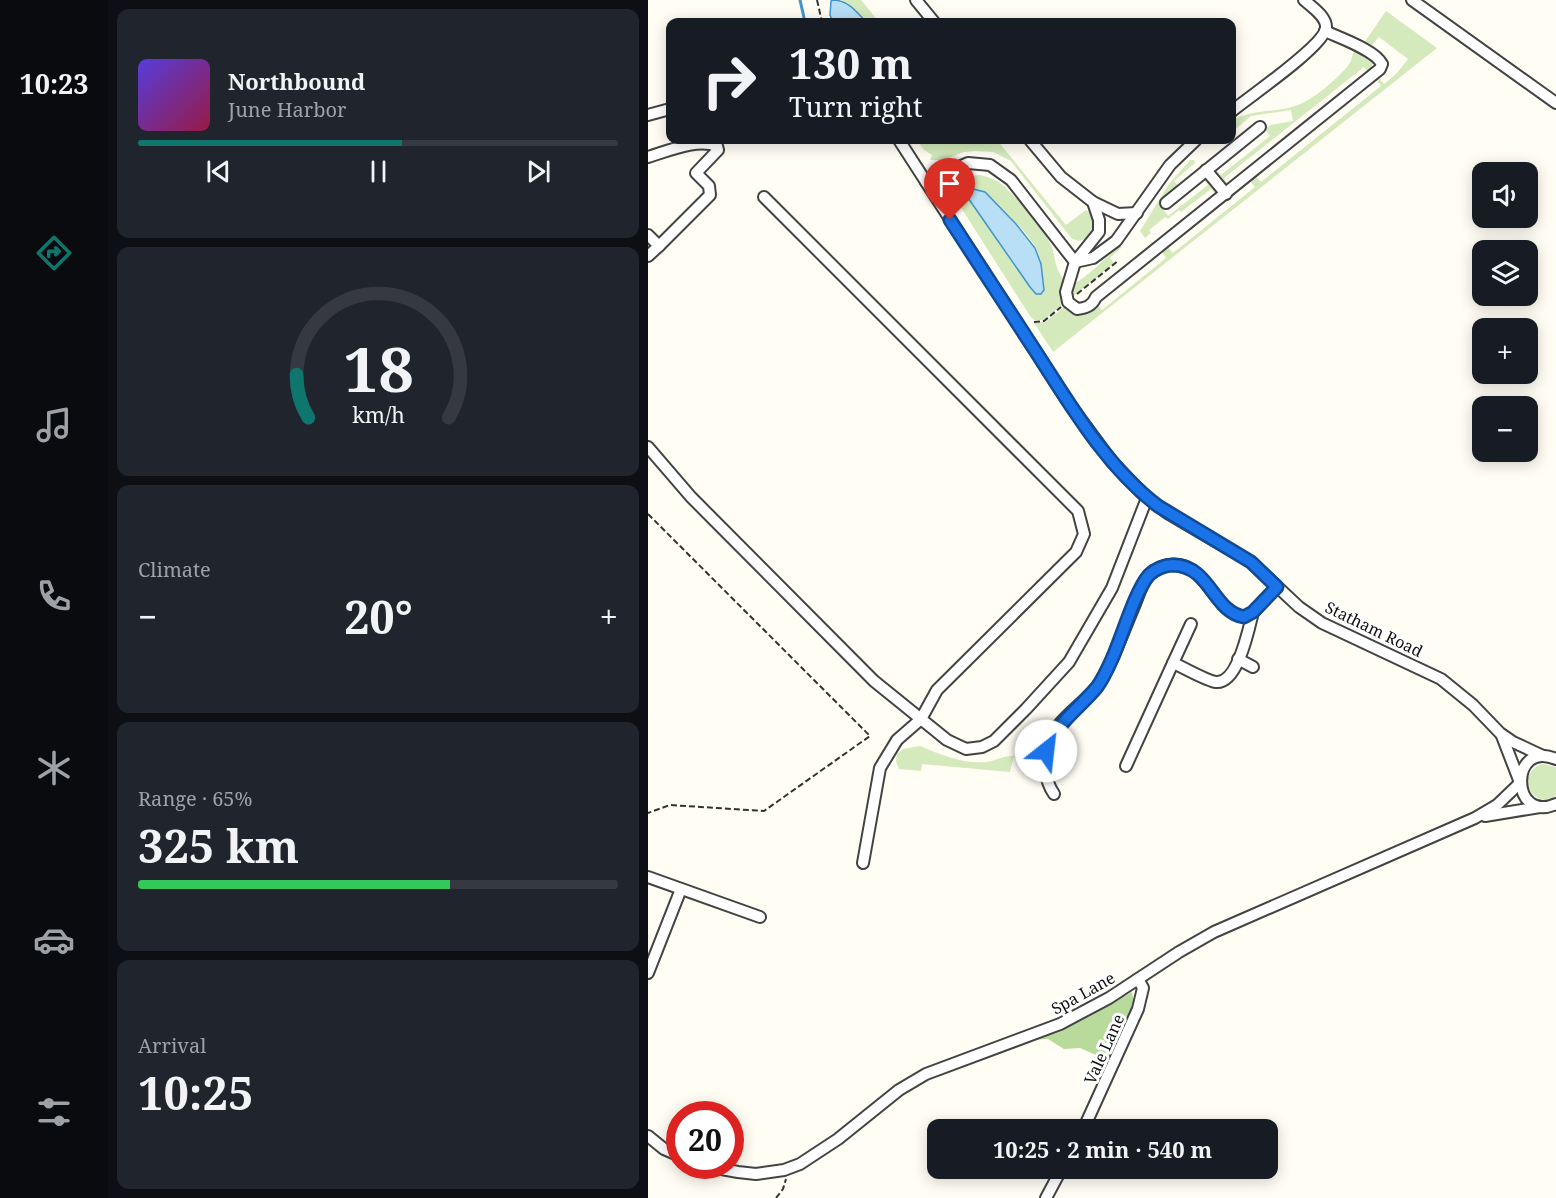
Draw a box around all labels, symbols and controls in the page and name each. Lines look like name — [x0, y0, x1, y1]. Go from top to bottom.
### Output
text: 130 m — [789, 34, 913, 91]
icon: right — [690, 42, 768, 120]
text: 10:23 — [19, 65, 89, 102]
text: Northbound — [228, 66, 365, 96]
text: Turn right — [789, 88, 922, 125]
text: June Harbor — [228, 96, 346, 123]
icon: previous — [202, 155, 235, 188]
icon: pause — [362, 155, 395, 188]
icon: next — [522, 155, 555, 188]
pin — [924, 158, 975, 220]
map controls — [1472, 162, 1538, 462]
button: sound — [1472, 162, 1538, 228]
icon: arrive — [933, 167, 966, 200]
icon: directions — [33, 232, 75, 274]
button: layers — [1472, 240, 1538, 306]
button: + — [1472, 318, 1538, 384]
text: 18 — [343, 325, 413, 410]
button: − — [1472, 396, 1538, 462]
text: km/h — [352, 401, 405, 430]
icon: music — [33, 404, 75, 446]
text: Climate — [138, 556, 211, 583]
icon: phone — [33, 575, 75, 617]
text: 20° — [344, 586, 413, 647]
text: − — [138, 594, 157, 639]
text: + — [600, 594, 618, 639]
street label: Statham Road — [1322, 596, 1427, 662]
position arrow — [1014, 719, 1078, 783]
icon: climate — [33, 747, 75, 789]
text: Range · 65% — [138, 785, 252, 812]
text: 325 km — [138, 815, 299, 876]
icon: car — [33, 919, 75, 961]
street label: Spa Lane — [1047, 967, 1119, 1019]
street label: Vale Lane — [1079, 1011, 1129, 1087]
text: Arrival — [138, 1032, 206, 1059]
text: 10:25 — [138, 1062, 253, 1123]
icon: filters — [33, 1091, 75, 1133]
speed limit sign: 20 — [666, 1101, 744, 1179]
text: 10:25 · 2 min · 540 m — [993, 1134, 1212, 1164]

